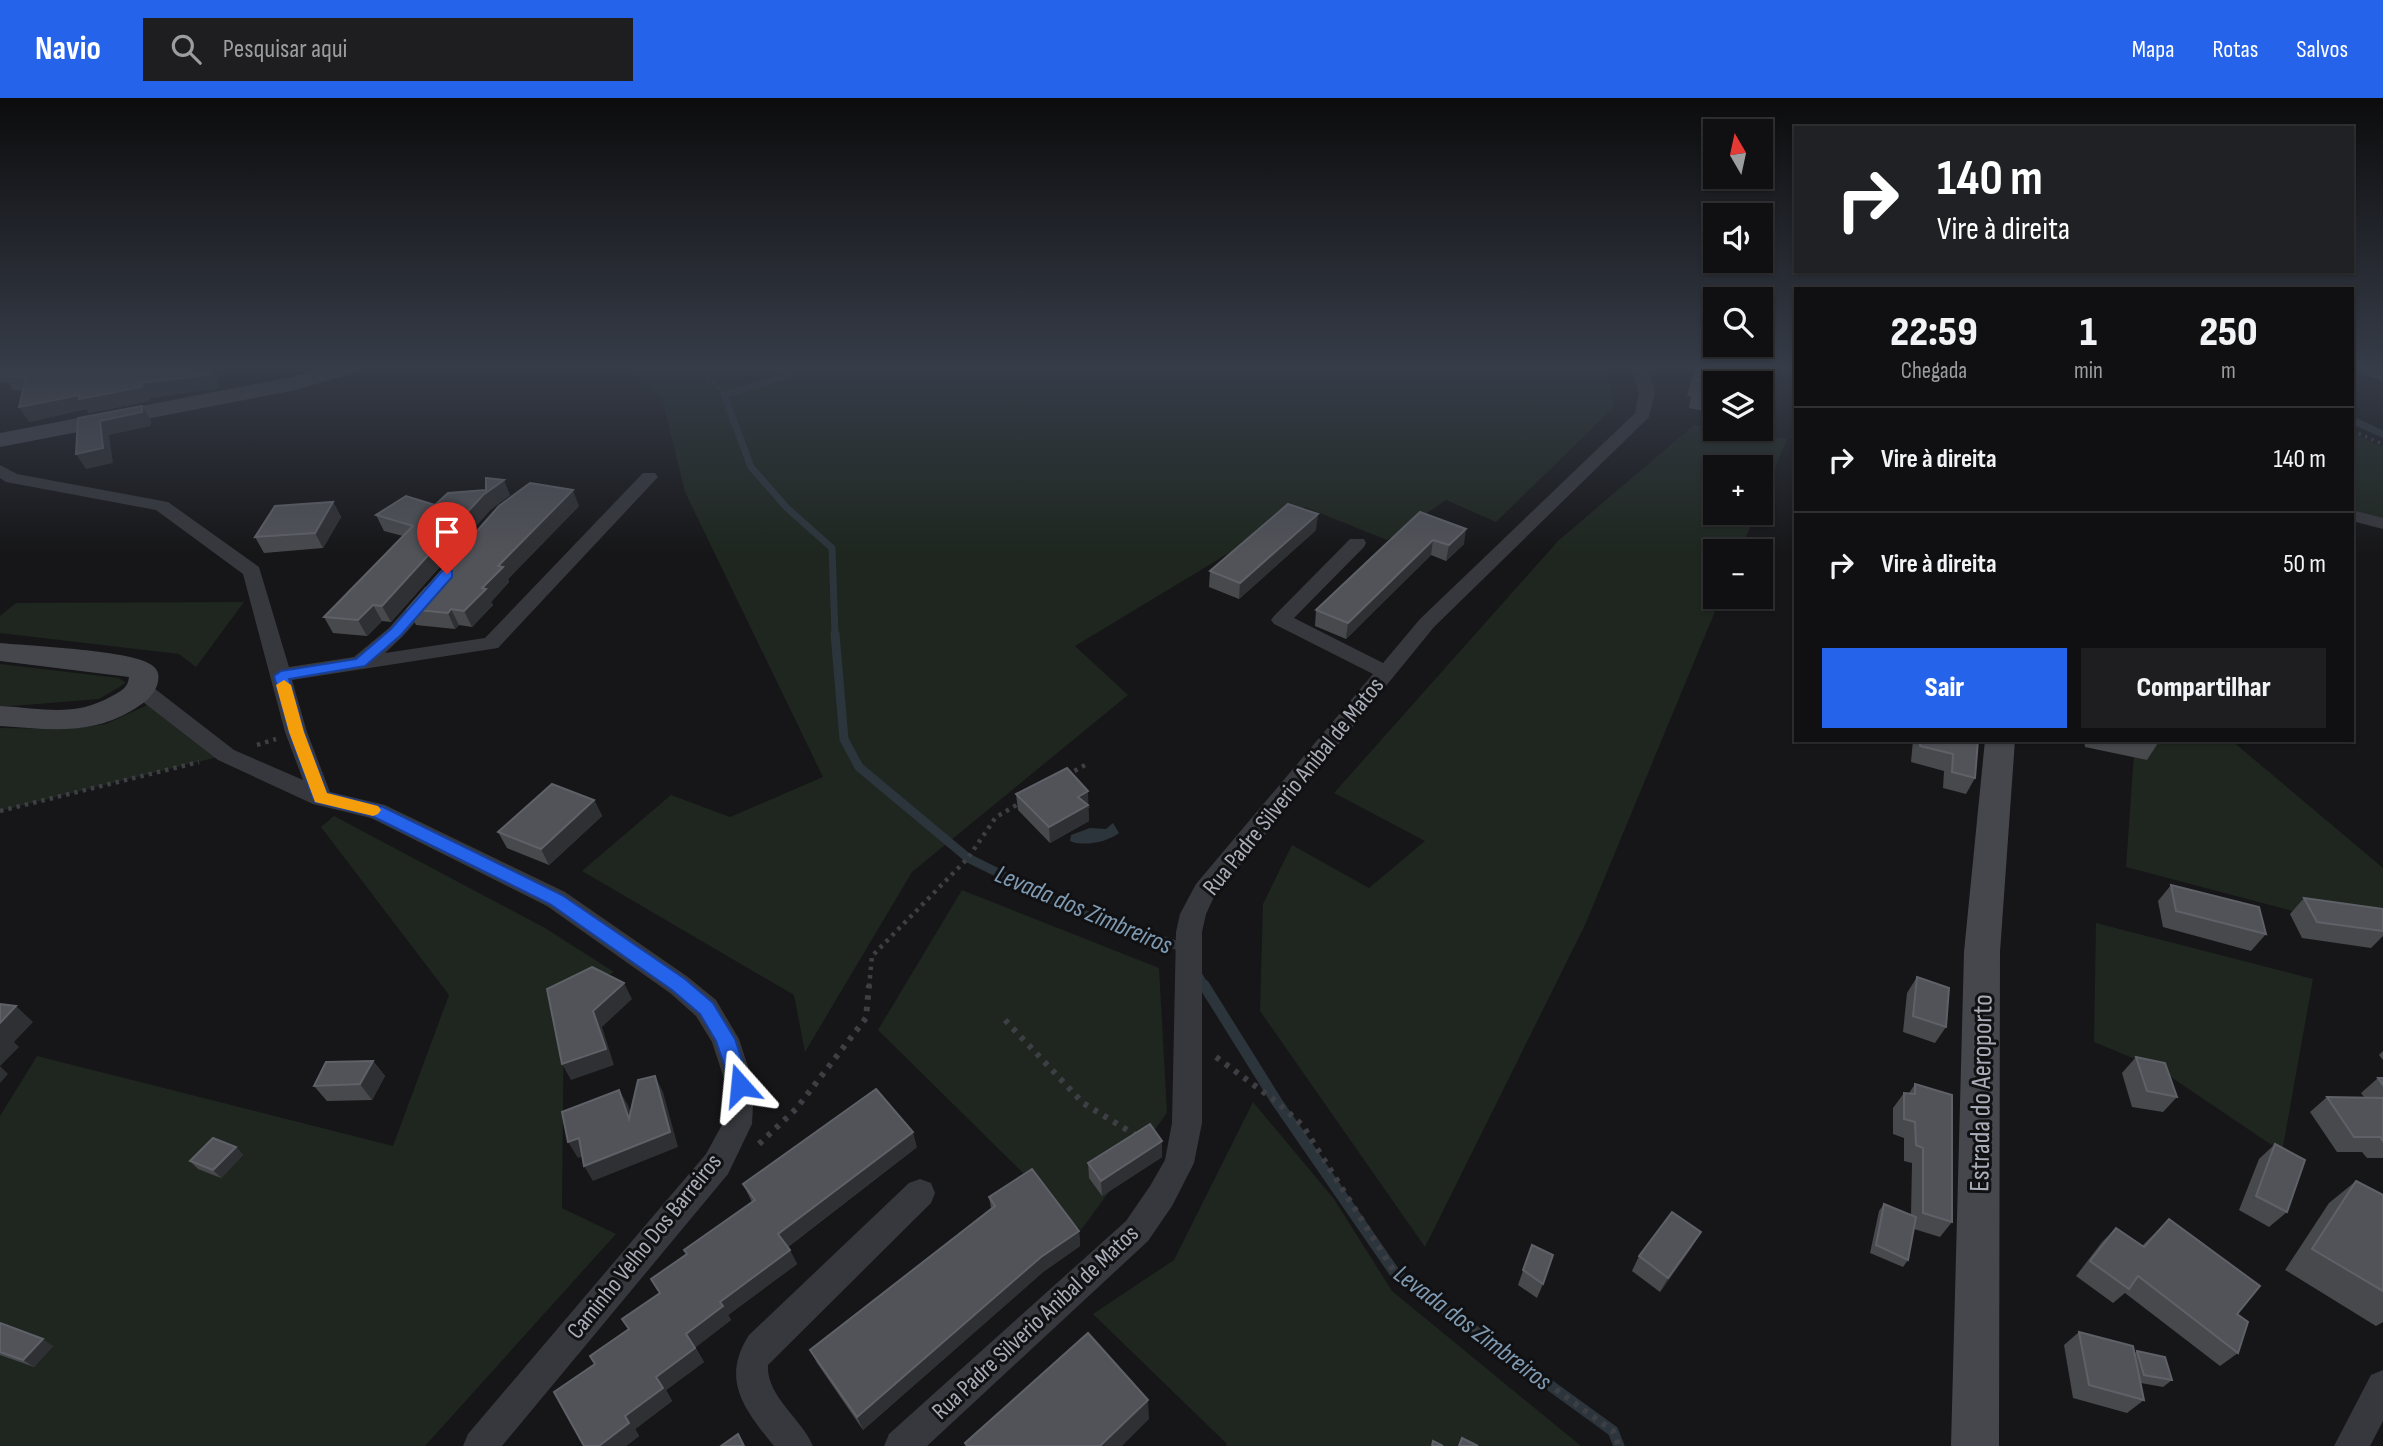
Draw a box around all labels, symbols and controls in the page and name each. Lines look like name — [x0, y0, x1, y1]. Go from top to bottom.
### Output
search box — [143, 18, 633, 81]
text: Navio — [35, 29, 101, 69]
icon: search — [167, 30, 205, 68]
text: Pesquisar aqui — [223, 34, 347, 65]
text: Mapa — [2132, 35, 2175, 64]
text: Rotas — [2213, 35, 2258, 64]
text: Salvos — [2296, 35, 2348, 64]
north arrow — [1703, 119, 1773, 189]
map controls — [1703, 119, 1773, 609]
text: 140 m — [1937, 150, 2043, 209]
icon: right — [1822, 154, 1913, 245]
button: sound — [1703, 203, 1773, 273]
text: Vire à direita — [1937, 210, 2070, 249]
button: search — [1703, 287, 1773, 357]
text: 22:59 — [1890, 307, 1978, 358]
text: 1 — [2080, 307, 2097, 358]
text: 250 — [2199, 307, 2258, 358]
text: Chegada — [1901, 357, 1967, 385]
text: min — [2074, 357, 2103, 385]
text: m — [2221, 357, 2236, 385]
button: layers — [1703, 371, 1773, 441]
icon: right — [1822, 441, 1860, 479]
text: Vire à direita — [1881, 444, 1997, 475]
text: 140 m — [2274, 444, 2326, 475]
button: + — [1703, 455, 1773, 525]
pin — [417, 502, 477, 574]
icon: arrive — [428, 513, 466, 551]
button: − — [1703, 539, 1773, 609]
icon: right — [1822, 546, 1860, 584]
text: Vire à direita — [1881, 549, 1997, 580]
text: 50 m — [2283, 549, 2326, 580]
button: Sair — [1822, 648, 2067, 728]
button: Compartilhar — [2081, 648, 2326, 728]
street label: Rua Padre Silverio Anibal de Matos — [1197, 672, 1390, 901]
water label: Levada dos Zimbreiros — [990, 859, 1177, 962]
street label: Estrada do Aeroporto — [1963, 994, 2000, 1192]
position arrow — [703, 1048, 777, 1122]
street label: Caminho Velho Dos Barreiros — [561, 1148, 728, 1345]
street label: Rua Padre Silverio Anibal de Matos — [926, 1219, 1145, 1426]
water label: Levada dos Zimbreiros — [1387, 1259, 1557, 1398]

